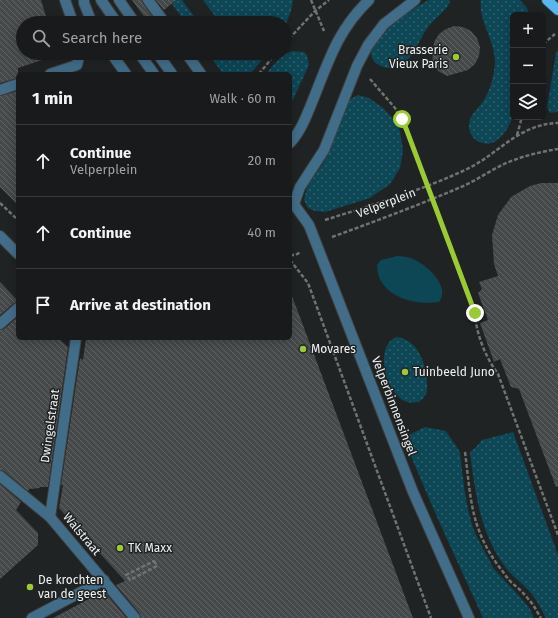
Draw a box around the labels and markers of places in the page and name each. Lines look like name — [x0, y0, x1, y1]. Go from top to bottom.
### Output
place label: Brasserie Vieux Paris — [389, 43, 448, 71]
marker: Brasserie Vieux Paris — [451, 52, 461, 62]
place label: Movares — [311, 342, 356, 356]
marker: Movares — [298, 344, 308, 354]
place label: Tuinbeeld Juno — [413, 365, 495, 379]
marker: Tuinbeeld Juno — [400, 367, 410, 377]
place label: TK Maxx — [128, 541, 172, 555]
marker: TK Maxx — [115, 543, 125, 553]
place label: De krochten van de geest — [38, 573, 107, 601]
marker: De krochten van de geest — [25, 582, 35, 592]

